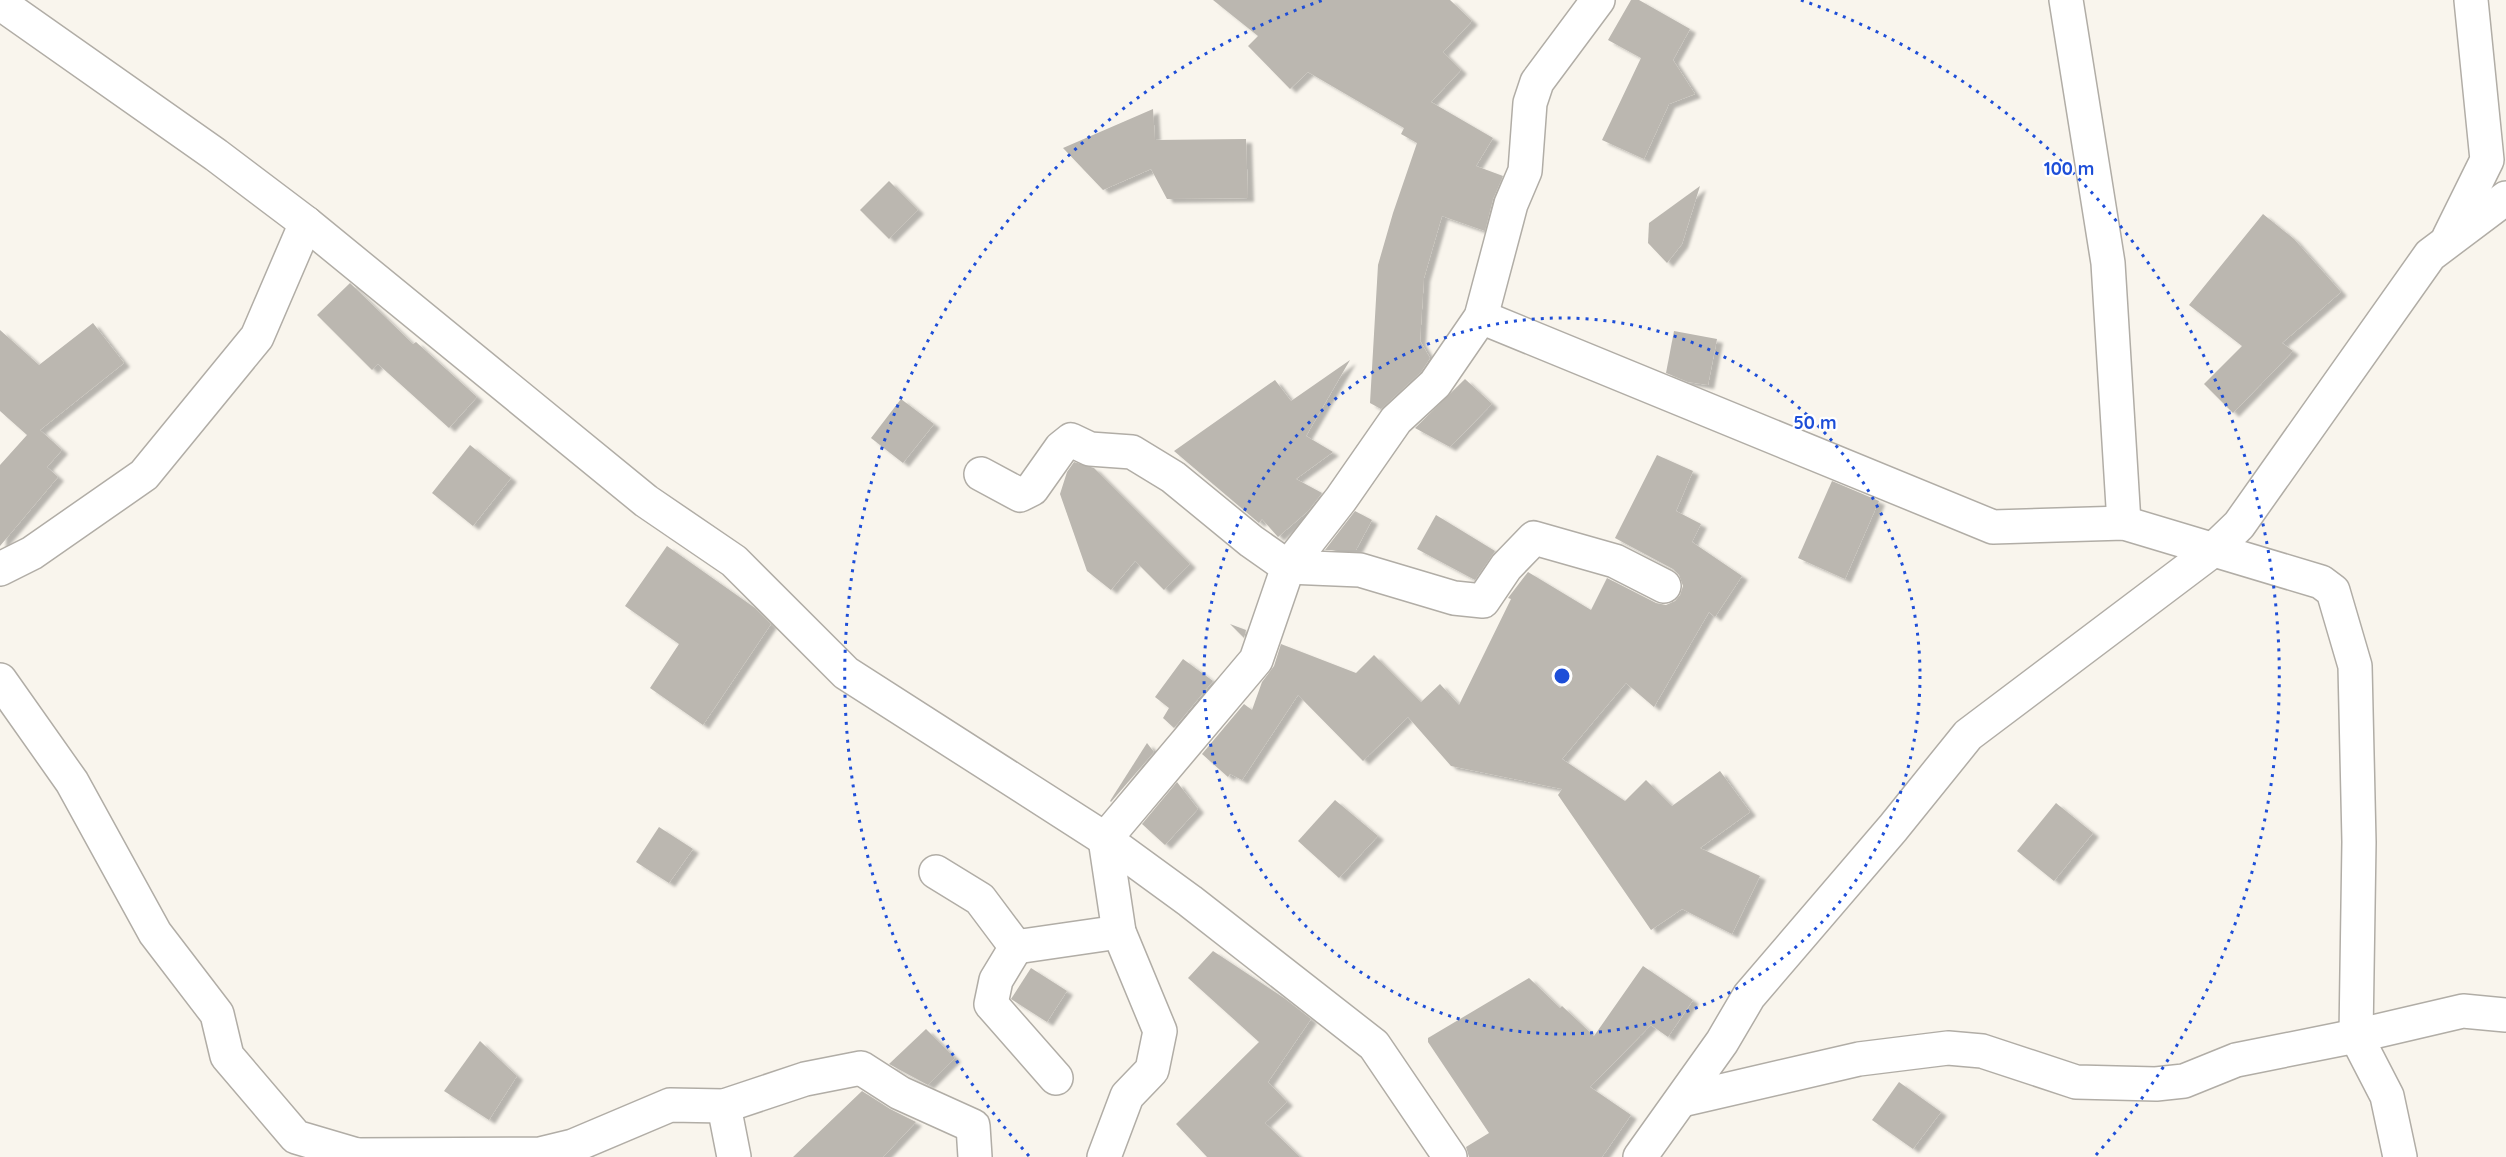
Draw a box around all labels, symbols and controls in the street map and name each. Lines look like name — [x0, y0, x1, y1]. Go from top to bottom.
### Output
text: 100 m — [2044, 157, 2094, 180]
text: 50 m — [1793, 411, 1837, 434]
centre of rings — [1552, 666, 1572, 686]

